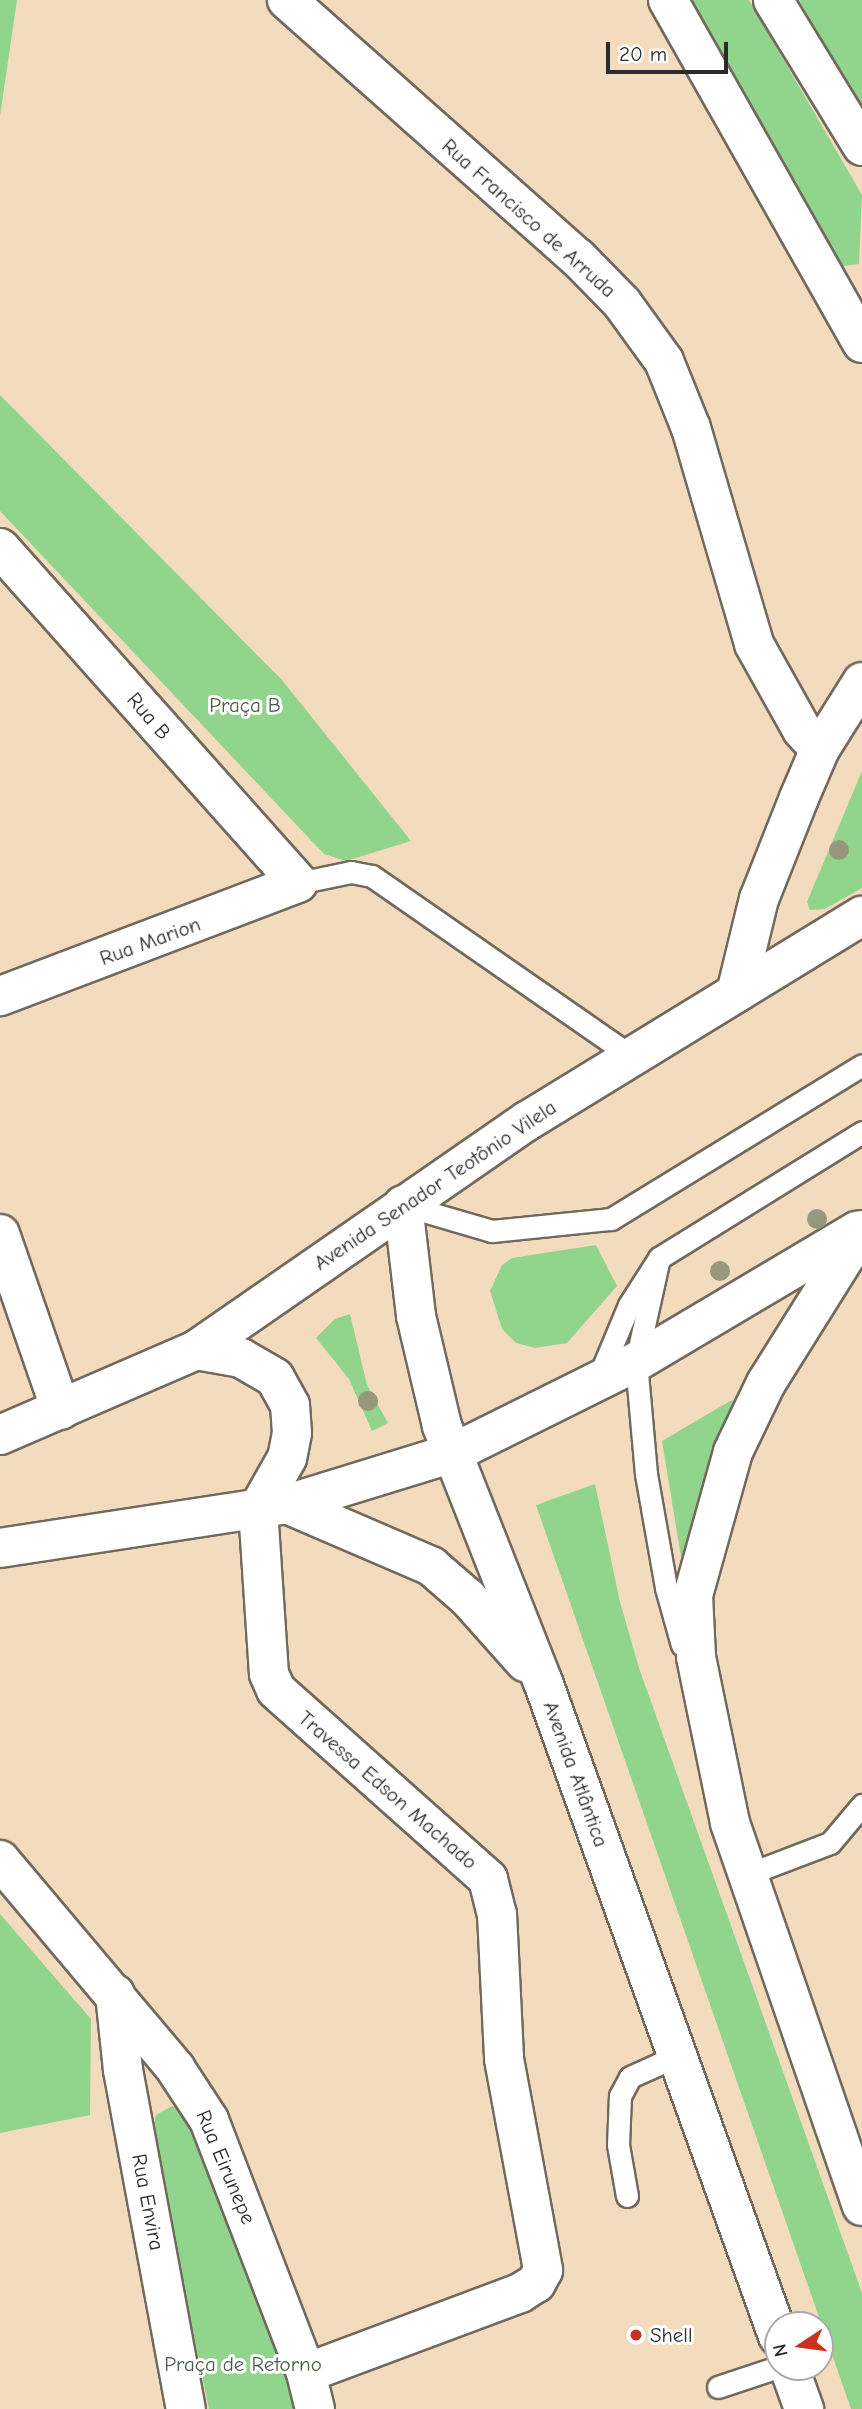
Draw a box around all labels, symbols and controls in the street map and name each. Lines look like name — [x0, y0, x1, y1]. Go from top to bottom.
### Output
scale bar — [610, 28, 732, 72]
text: 20 m — [619, 42, 667, 66]
street label: Rua Francisco de Arruda — [437, 133, 621, 303]
street label: Rua B — [122, 687, 176, 745]
park label: Praça B — [209, 692, 281, 718]
street label: Rua Marion — [96, 911, 204, 971]
street label: Avenida Senador Teotônio Vilela — [309, 1094, 561, 1276]
street label: Avenida Atlântica — [538, 1698, 614, 1850]
street label: Travessa Edson Machado — [293, 1705, 483, 1875]
street label: Rua Eirunepe — [191, 2106, 261, 2228]
street label: Rua Envira — [126, 2152, 170, 2252]
north arrow — [764, 2311, 834, 2381]
place label: Shell — [650, 2322, 693, 2348]
marker: Shell — [628, 2327, 644, 2343]
text: N — [768, 2342, 793, 2359]
park label: Praça de Retorno — [164, 2351, 322, 2377]

